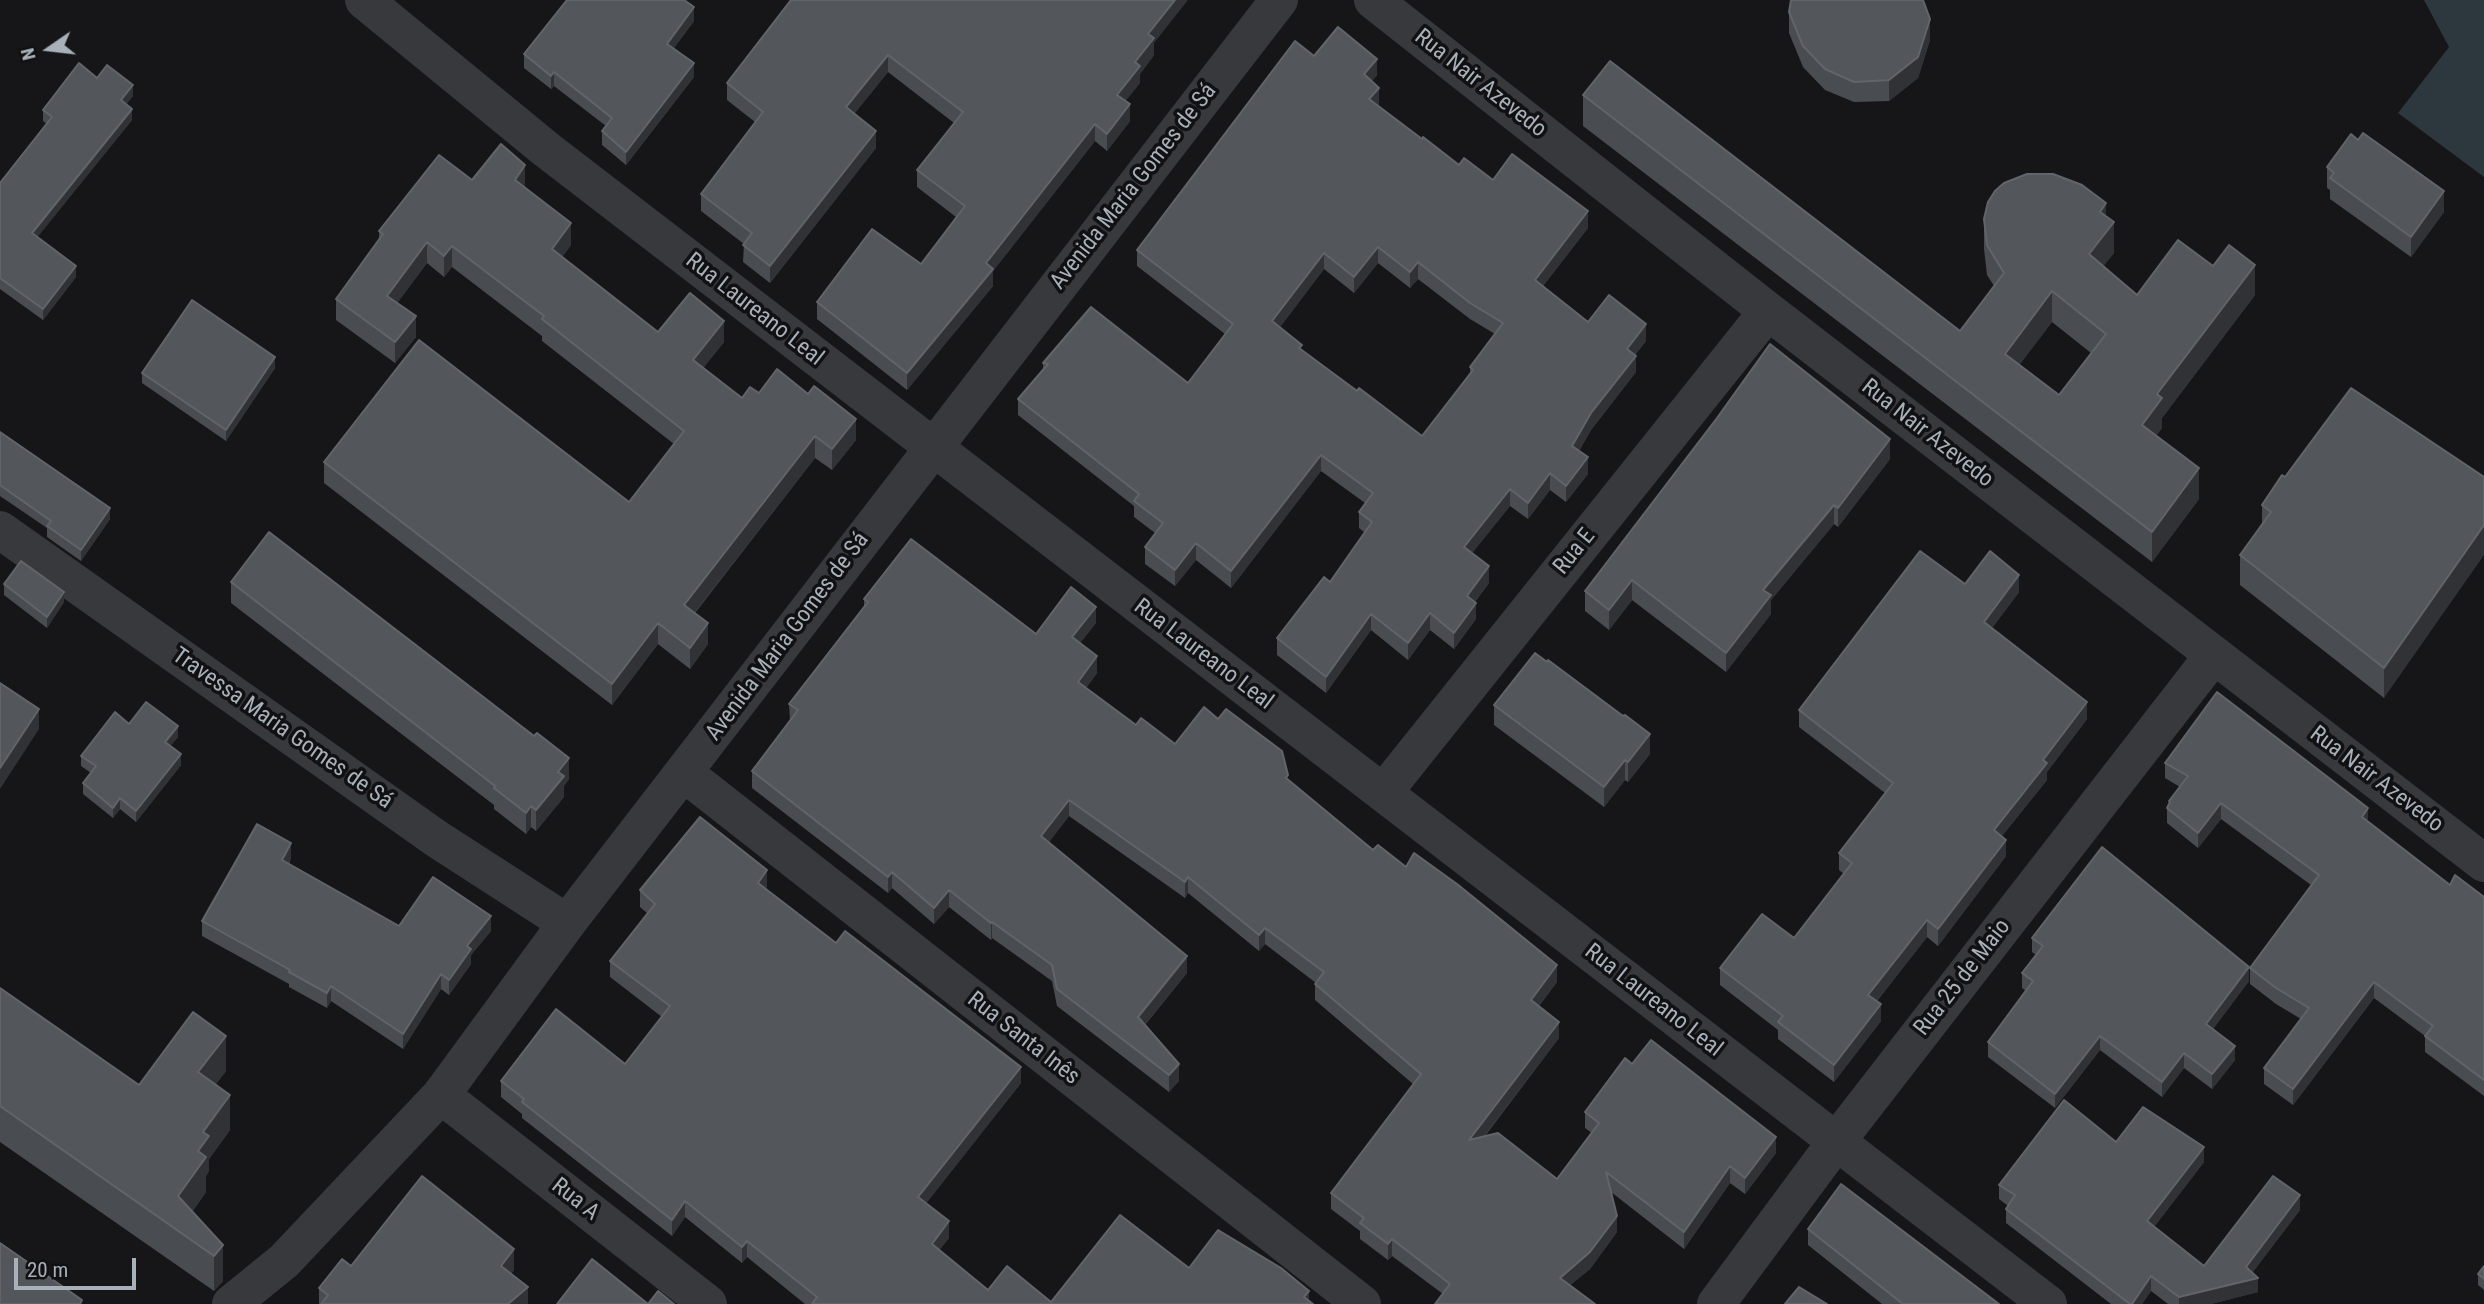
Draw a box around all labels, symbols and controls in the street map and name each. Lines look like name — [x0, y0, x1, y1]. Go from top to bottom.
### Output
north arrow — [14, 14, 84, 84]
street label: Rua Nair Azevedo — [1409, 24, 1551, 144]
text: N — [16, 46, 41, 63]
street label: Avenida Maria Gomes de Sá — [1045, 79, 1223, 295]
street label: Rua Laureano Leal — [680, 248, 828, 372]
street label: Rua Nair Azevedo — [1856, 374, 1998, 494]
street label: Rua E — [1548, 523, 1602, 581]
street label: Avenida Maria Gomes de Sá — [701, 527, 875, 747]
street label: Rua Laureano Leal — [1128, 594, 1278, 716]
street label: Travessa Maria Gomes de Sá — [167, 642, 397, 816]
street label: Rua Nair Azevedo — [2304, 721, 2448, 839]
street label: Rua 25 de Maio — [1909, 914, 2017, 1042]
street label: Rua Laureano Leal — [1579, 939, 1727, 1063]
street label: Rua Santa Inês — [961, 987, 1085, 1091]
street label: Rua A — [546, 1173, 604, 1227]
scale bar — [18, 1244, 140, 1288]
text: 20 m — [27, 1258, 68, 1282]

